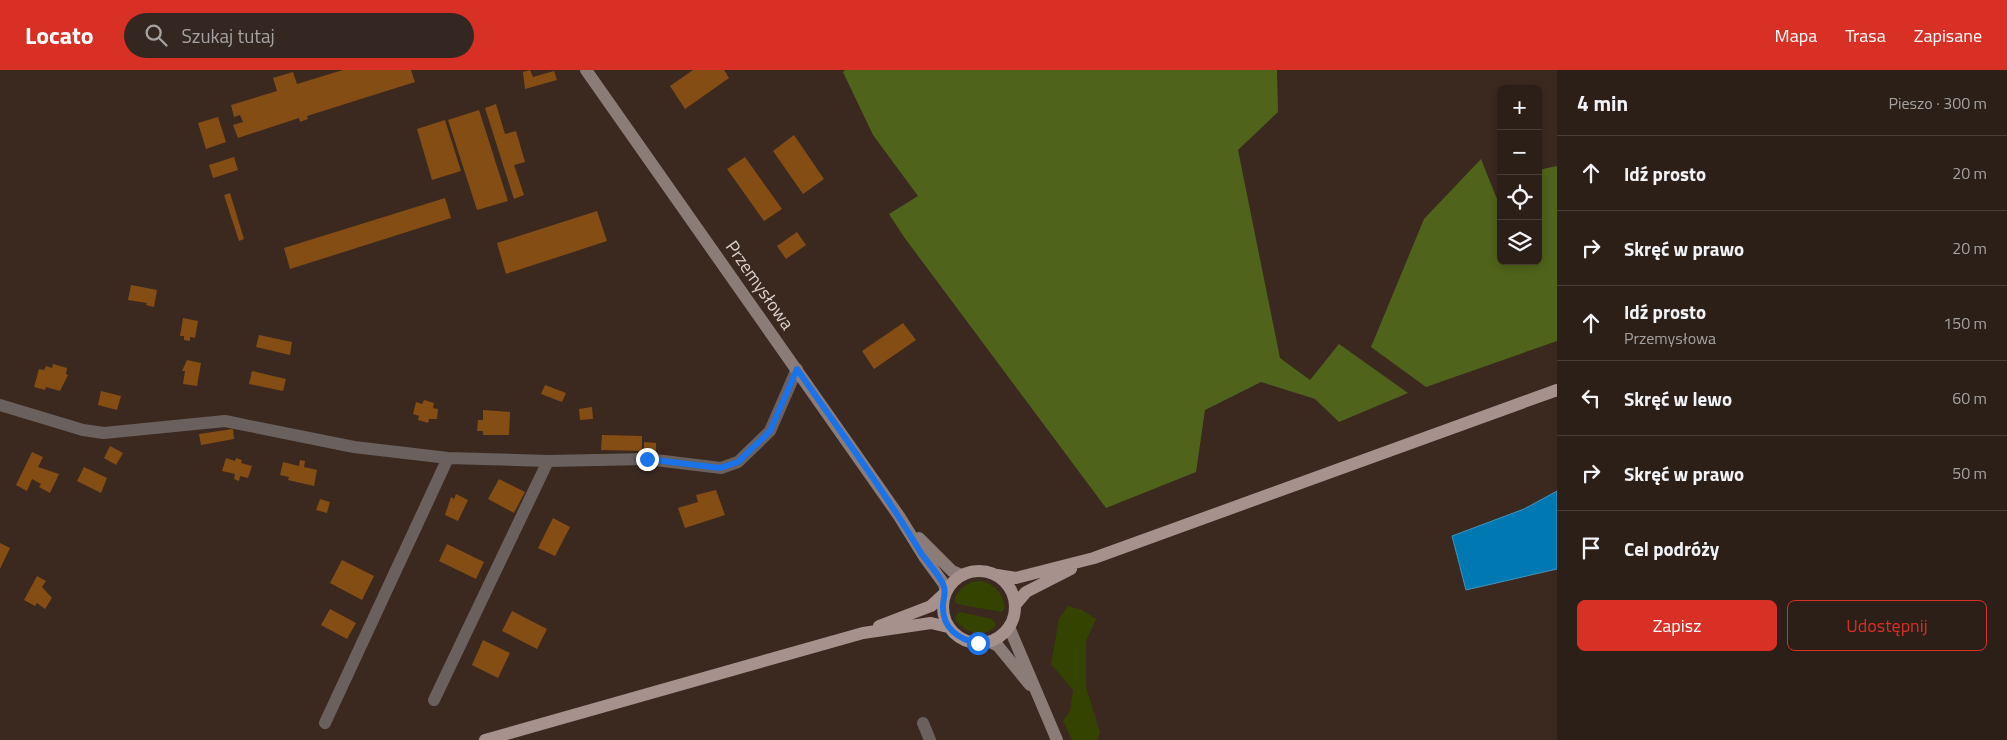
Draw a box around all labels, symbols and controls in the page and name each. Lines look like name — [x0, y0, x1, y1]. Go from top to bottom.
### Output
search box — [124, 13, 474, 58]
text: Locato — [25, 17, 94, 53]
icon: search — [142, 21, 170, 49]
text: Szukaj tutaj — [182, 21, 275, 50]
text: Mapa — [1775, 22, 1817, 49]
text: Trasa — [1845, 22, 1886, 49]
text: Zapisane — [1914, 22, 1982, 49]
map controls — [1497, 85, 1542, 265]
button: + — [1497, 85, 1542, 130]
text: 4 min — [1577, 87, 1628, 119]
text: Pieszo · 300 m — [1889, 91, 1987, 115]
button: − — [1497, 130, 1542, 175]
icon: ahead — [1577, 159, 1605, 187]
text: Idź prosto — [1624, 159, 1706, 188]
text: 20 m — [1952, 161, 1987, 185]
button: locate — [1497, 175, 1542, 220]
button: layers — [1497, 220, 1542, 265]
icon: right — [1577, 234, 1605, 262]
text: Skręć w prawo — [1624, 234, 1744, 263]
street label: Przemysłowa — [719, 235, 801, 335]
text: 20 m — [1952, 236, 1987, 260]
text: Idź prosto — [1624, 297, 1706, 326]
icon: ahead — [1577, 309, 1605, 337]
text: 150 m — [1943, 311, 1987, 335]
text: Przemysłowa — [1624, 326, 1716, 350]
icon: left — [1577, 384, 1605, 412]
text: Skręć w lewo — [1624, 384, 1732, 413]
text: 60 m — [1952, 386, 1987, 410]
route end — [636, 448, 659, 471]
icon: right — [1577, 459, 1605, 487]
text: Skręć w prawo — [1624, 459, 1744, 488]
text: 50 m — [1952, 461, 1987, 485]
icon: arrive — [1577, 534, 1605, 562]
text: Cel podróży — [1624, 534, 1719, 563]
button: Zapisz — [1577, 600, 1777, 651]
button: Udostępnij — [1787, 600, 1987, 651]
route start — [967, 632, 990, 655]

